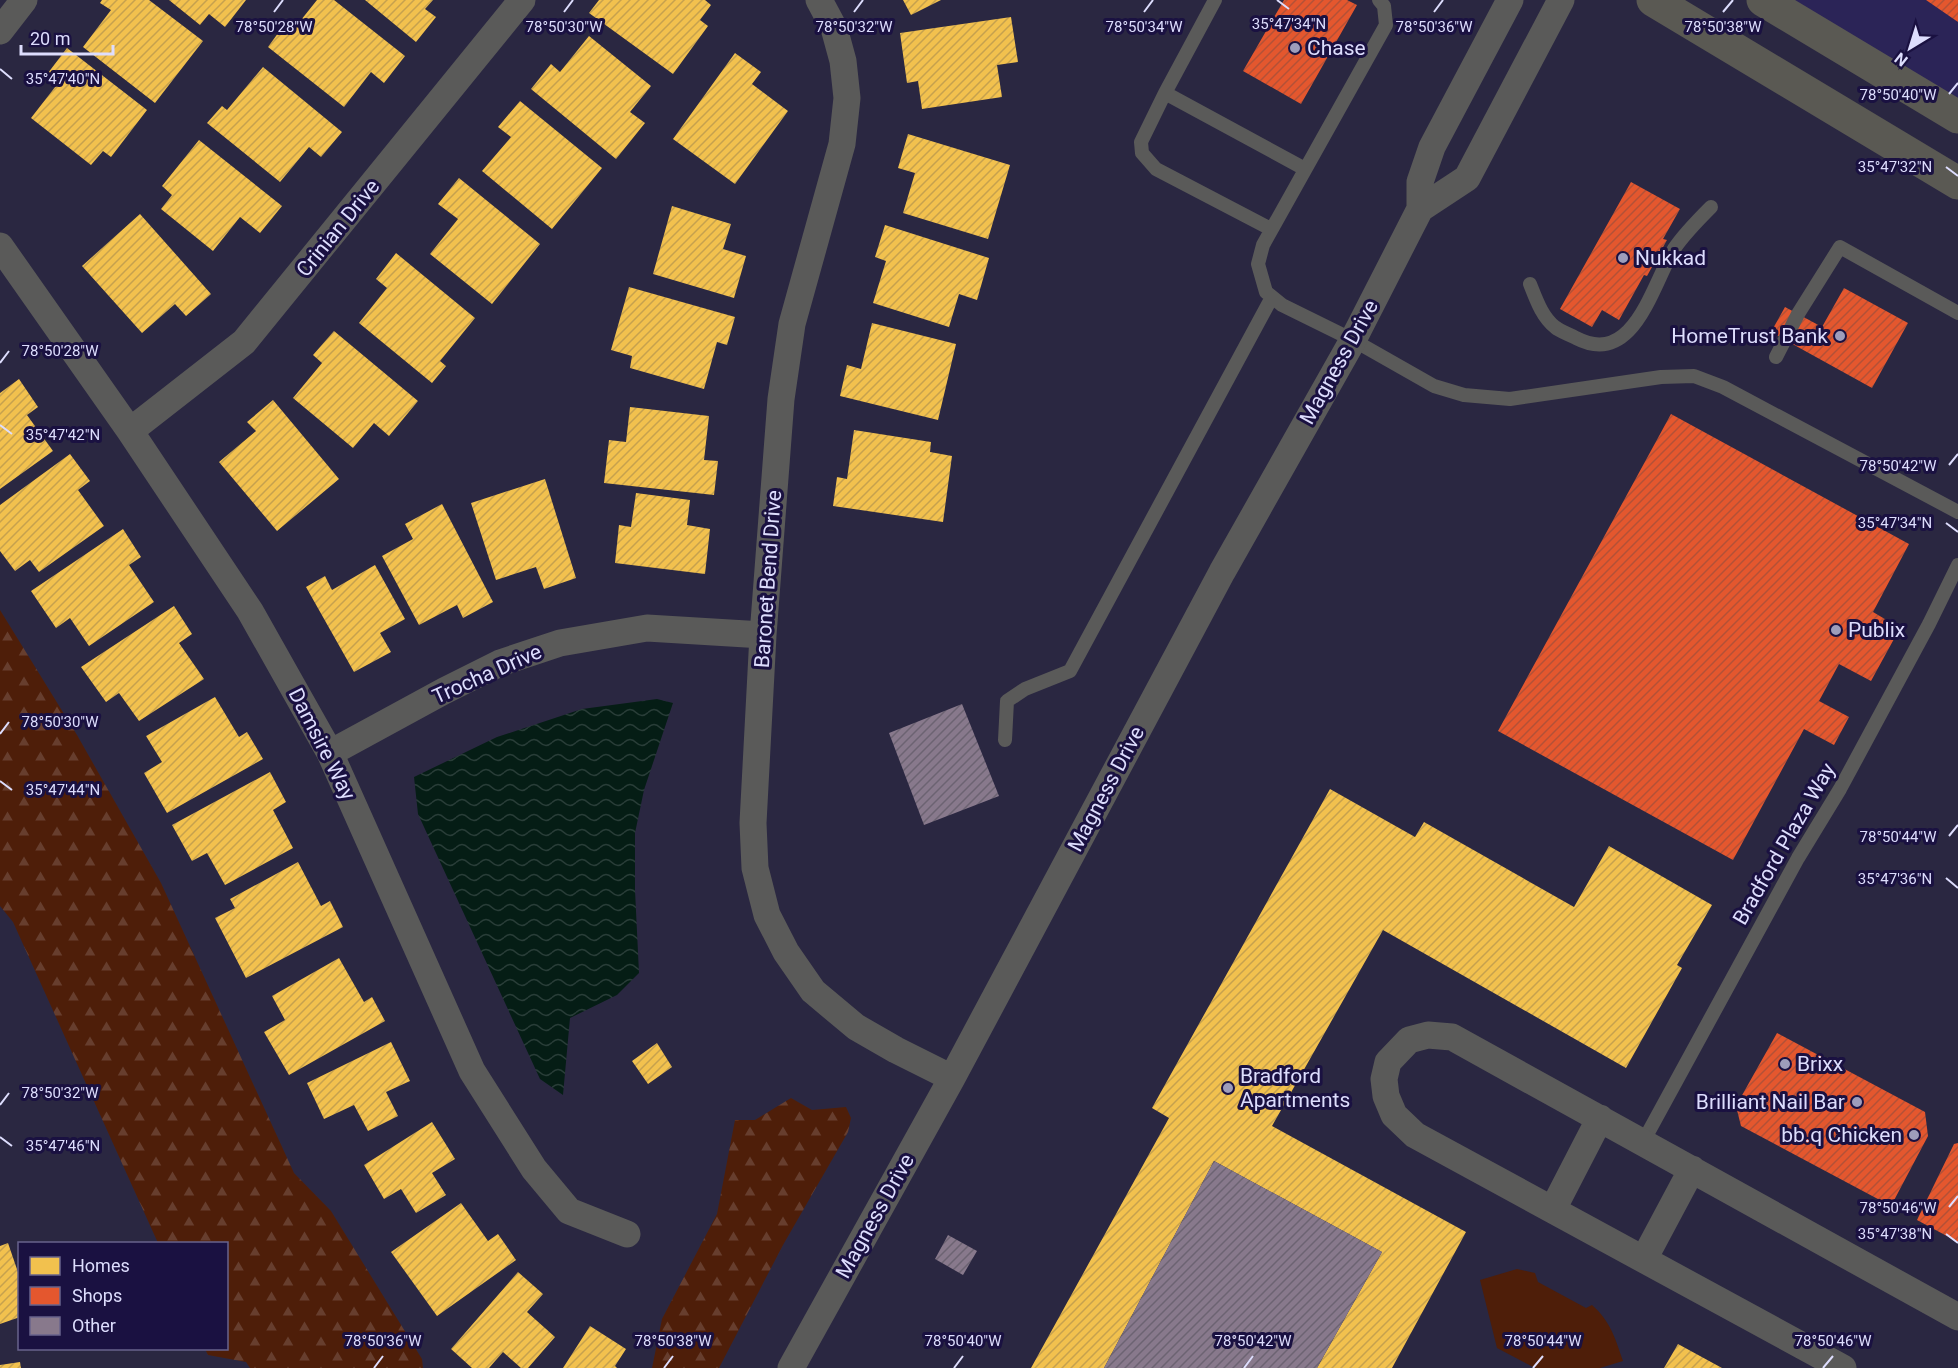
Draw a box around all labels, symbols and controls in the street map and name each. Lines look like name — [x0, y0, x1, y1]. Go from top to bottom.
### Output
text: 35°47'34"N — [1252, 15, 1326, 33]
scale bar — [21, 18, 112, 56]
text: 78°50'28"W — [236, 18, 312, 36]
text: 78°50'30"W — [526, 18, 602, 36]
text: 78°50'32"W — [816, 18, 892, 36]
text: 78°50'34"W — [1106, 18, 1182, 36]
text: 78°50'36"W — [1396, 18, 1472, 36]
text: 78°50'38"W — [1685, 18, 1761, 36]
north arrow — [1880, 18, 1940, 78]
text: 20 m — [30, 28, 70, 49]
place label: Chase — [1307, 36, 1366, 60]
marker: Chase — [1288, 41, 1302, 55]
text: N — [1891, 48, 1911, 70]
text: 35°47'40"N — [26, 70, 100, 88]
text: 78°50'40"W — [1860, 86, 1936, 104]
text: 35°47'32"N — [1858, 158, 1932, 176]
street label: Crinian Drive — [292, 175, 384, 281]
place label: Nukkad — [1635, 246, 1706, 270]
marker: Nukkad — [1616, 251, 1630, 265]
street label: Magness Drive — [1295, 296, 1383, 428]
place label: HomeTrust Bank — [1671, 324, 1828, 348]
marker: HomeTrust Bank — [1833, 329, 1847, 343]
text: 78°50'28"W — [22, 342, 98, 360]
text: 35°47'42"N — [26, 426, 100, 444]
text: 78°50'42"W — [1860, 457, 1936, 475]
street label: Baronet Bend Drive — [750, 489, 786, 669]
text: 35°47'34"N — [1858, 514, 1932, 532]
place label: Publix — [1848, 618, 1905, 642]
marker: Publix — [1829, 623, 1843, 637]
street label: Trocha Drive — [429, 639, 545, 709]
street label: Damsire Way — [284, 684, 360, 804]
text: 78°50'30"W — [22, 713, 98, 731]
street label: Magness Drive — [1063, 722, 1149, 856]
street label: Bradford Plaza Way — [1728, 759, 1840, 929]
text: 35°47'44"N — [26, 781, 100, 799]
text: 78°50'44"W — [1860, 828, 1936, 846]
text: 35°47'36"N — [1858, 870, 1932, 888]
place label: Brixx — [1797, 1052, 1843, 1076]
marker: Brixx — [1778, 1057, 1792, 1071]
place label: Bradford Apartments — [1240, 1064, 1350, 1112]
marker: Bradford Apartments — [1221, 1081, 1235, 1095]
text: 78°50'32"W — [22, 1084, 98, 1102]
place label: Brilliant Nail Bar — [1696, 1090, 1845, 1114]
marker: Brilliant Nail Bar — [1850, 1095, 1864, 1109]
place label: bb.q Chicken — [1781, 1123, 1902, 1147]
marker: bb.q Chicken — [1907, 1128, 1921, 1142]
text: 35°47'46"N — [26, 1137, 100, 1155]
street label: Magness Drive — [831, 1150, 919, 1282]
text: 78°50'46"W — [1860, 1199, 1936, 1217]
text: 35°47'38"N — [1858, 1225, 1932, 1243]
legend — [18, 1242, 228, 1350]
text: Homes — [72, 1255, 130, 1276]
text: Shops — [72, 1285, 122, 1306]
text: Other — [72, 1315, 116, 1336]
text: 78°50'36"W — [345, 1332, 421, 1350]
text: 78°50'38"W — [635, 1332, 711, 1350]
text: 78°50'40"W — [925, 1332, 1001, 1350]
text: 78°50'42"W — [1215, 1332, 1291, 1350]
text: 78°50'44"W — [1505, 1332, 1581, 1350]
text: 78°50'46"W — [1795, 1332, 1871, 1350]

